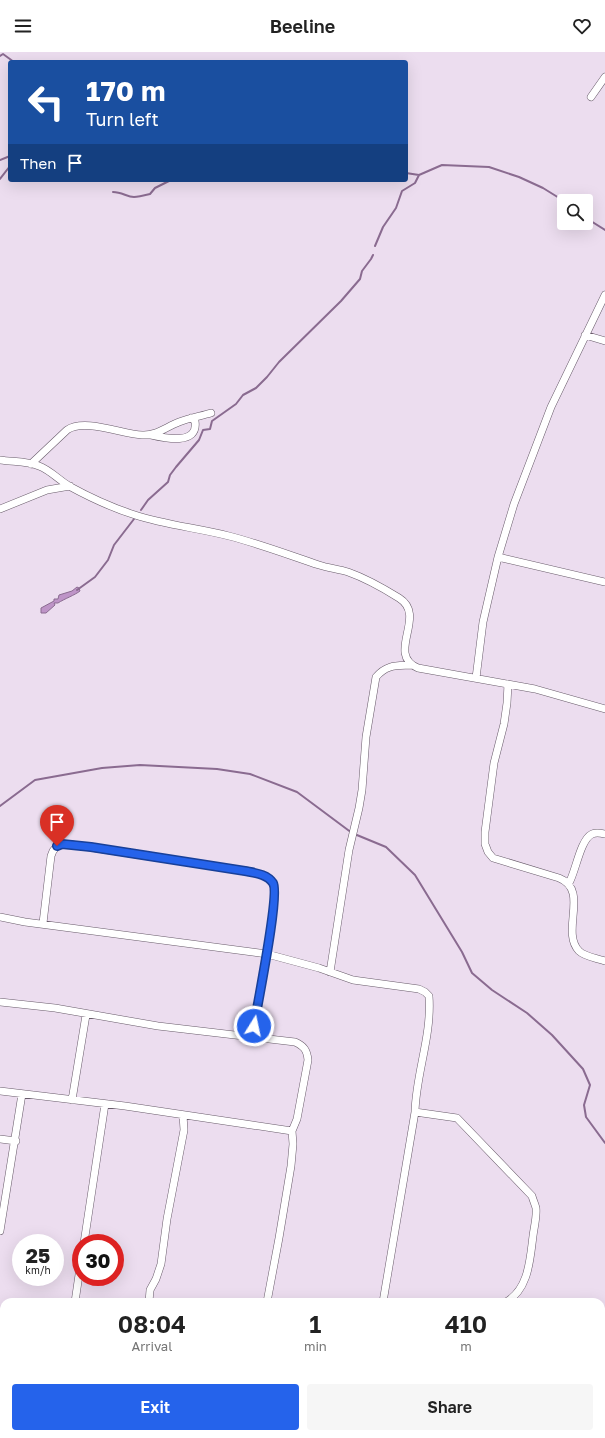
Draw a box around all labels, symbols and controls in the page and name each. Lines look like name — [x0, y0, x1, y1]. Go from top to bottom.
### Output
icon: menu — [12, 15, 34, 37]
text: Beeline — [270, 15, 335, 37]
icon: heart — [571, 15, 593, 37]
text: 170 m — [86, 74, 165, 107]
icon: left — [20, 76, 72, 128]
text: Turn left — [86, 108, 159, 130]
icon: arrive — [64, 152, 86, 174]
text: Then — [20, 154, 56, 172]
map controls — [557, 194, 593, 230]
button: search — [557, 194, 593, 230]
pin — [40, 805, 74, 846]
icon: arrive — [46, 811, 68, 833]
position arrow — [233, 1005, 275, 1047]
speed limit sign: 30 — [72, 1234, 124, 1286]
text: 25 — [26, 1243, 50, 1267]
text: km/h — [25, 1264, 51, 1276]
text: 08:04 — [118, 1309, 186, 1338]
text: 1 — [309, 1309, 321, 1338]
text: 410 — [445, 1309, 487, 1338]
text: Arrival — [132, 1338, 172, 1354]
text: min — [304, 1338, 327, 1354]
text: m — [460, 1338, 472, 1354]
button: Exit — [12, 1384, 299, 1430]
button: Share — [307, 1384, 593, 1430]

